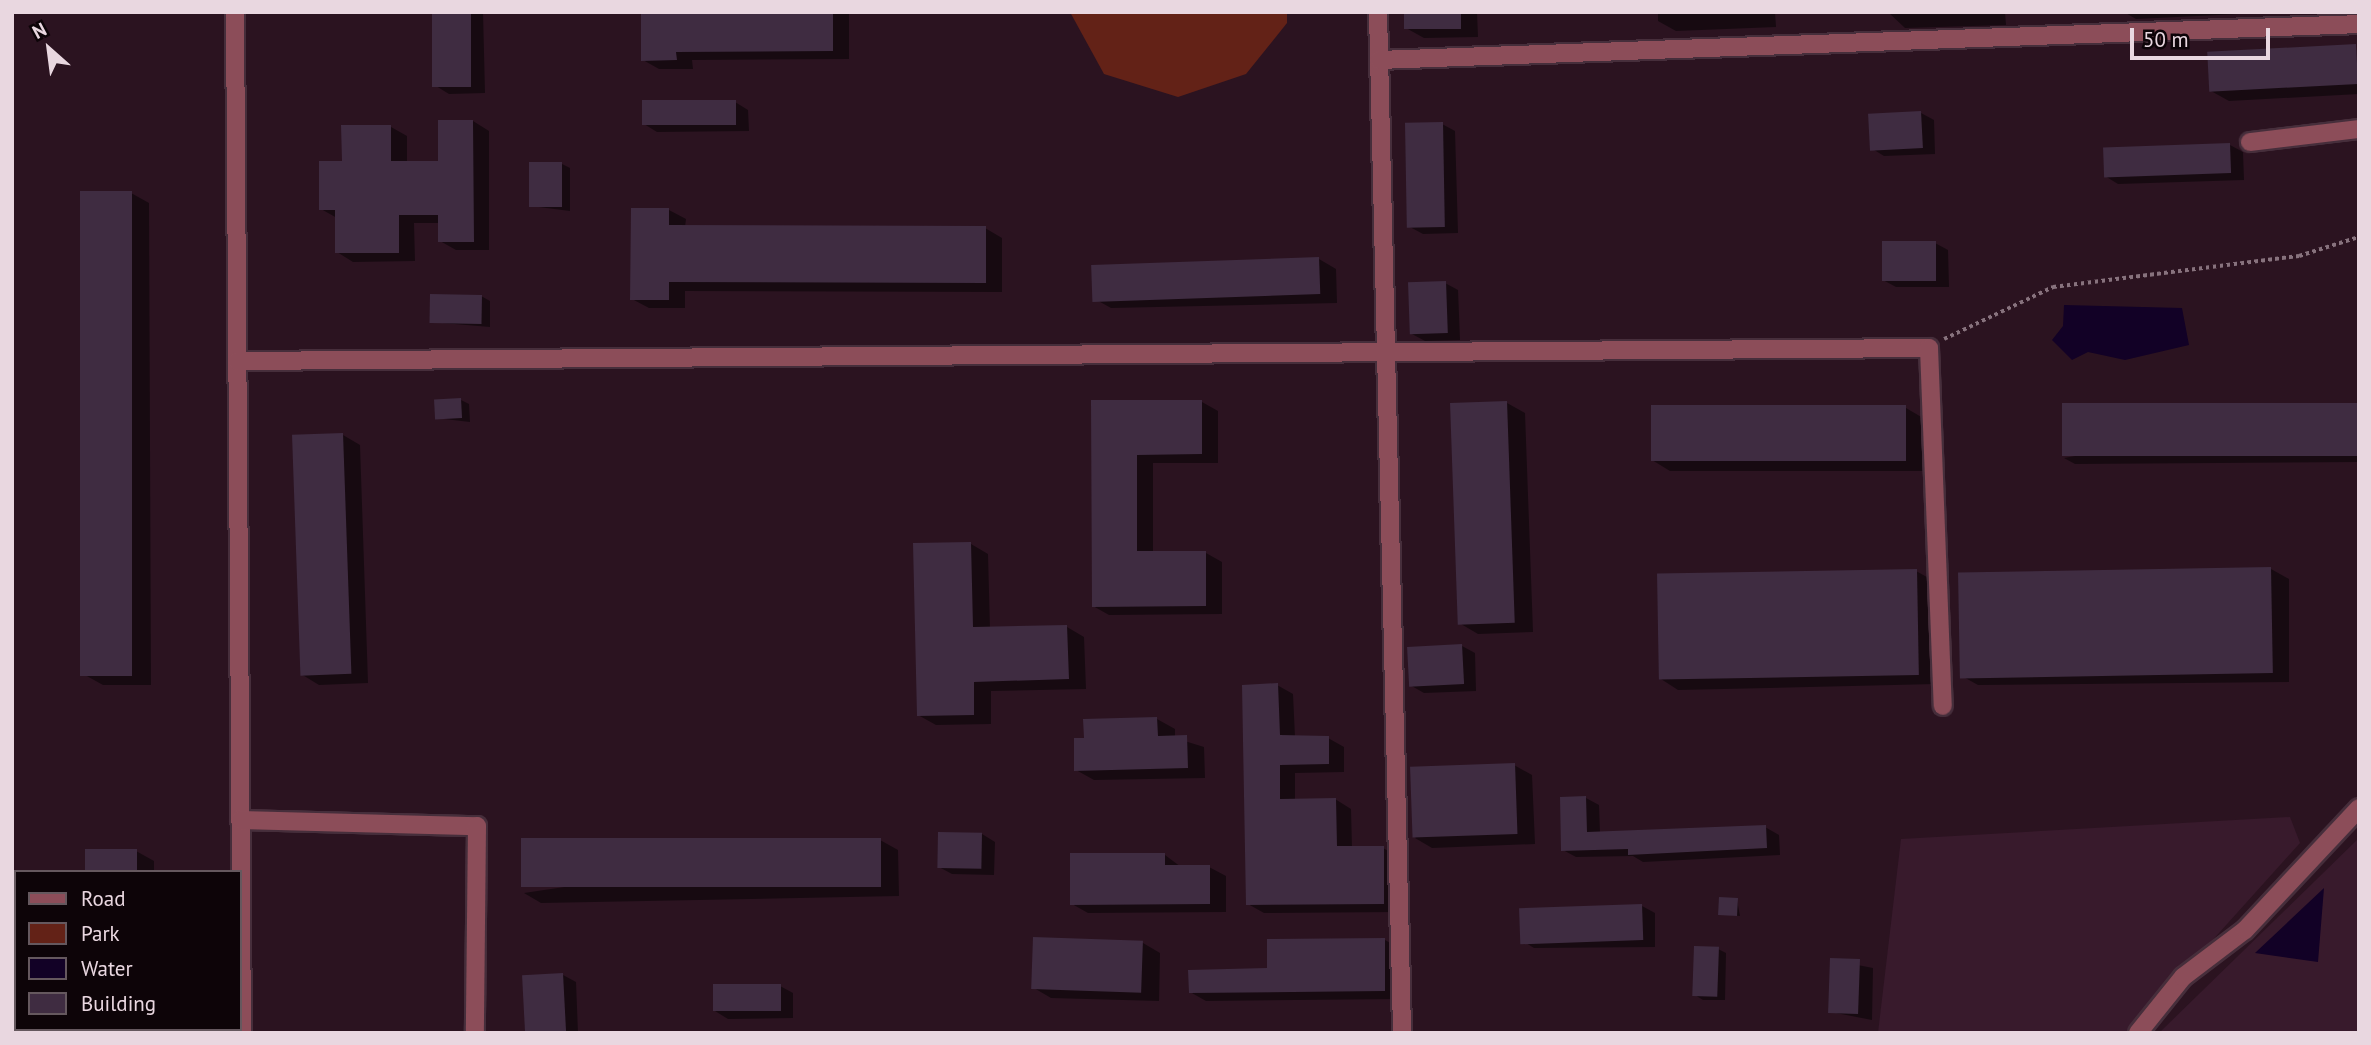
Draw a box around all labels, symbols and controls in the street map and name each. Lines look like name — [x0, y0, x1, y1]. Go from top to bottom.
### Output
north arrow — [14, 14, 84, 84]
scale bar — [2133, 14, 2273, 58]
text: N — [28, 17, 50, 44]
text: 50 m — [2143, 26, 2189, 53]
legend — [14, 870, 242, 1031]
text: Road — [81, 885, 125, 912]
text: Park — [81, 920, 120, 947]
text: Water — [81, 955, 133, 982]
text: Building — [81, 990, 156, 1017]

